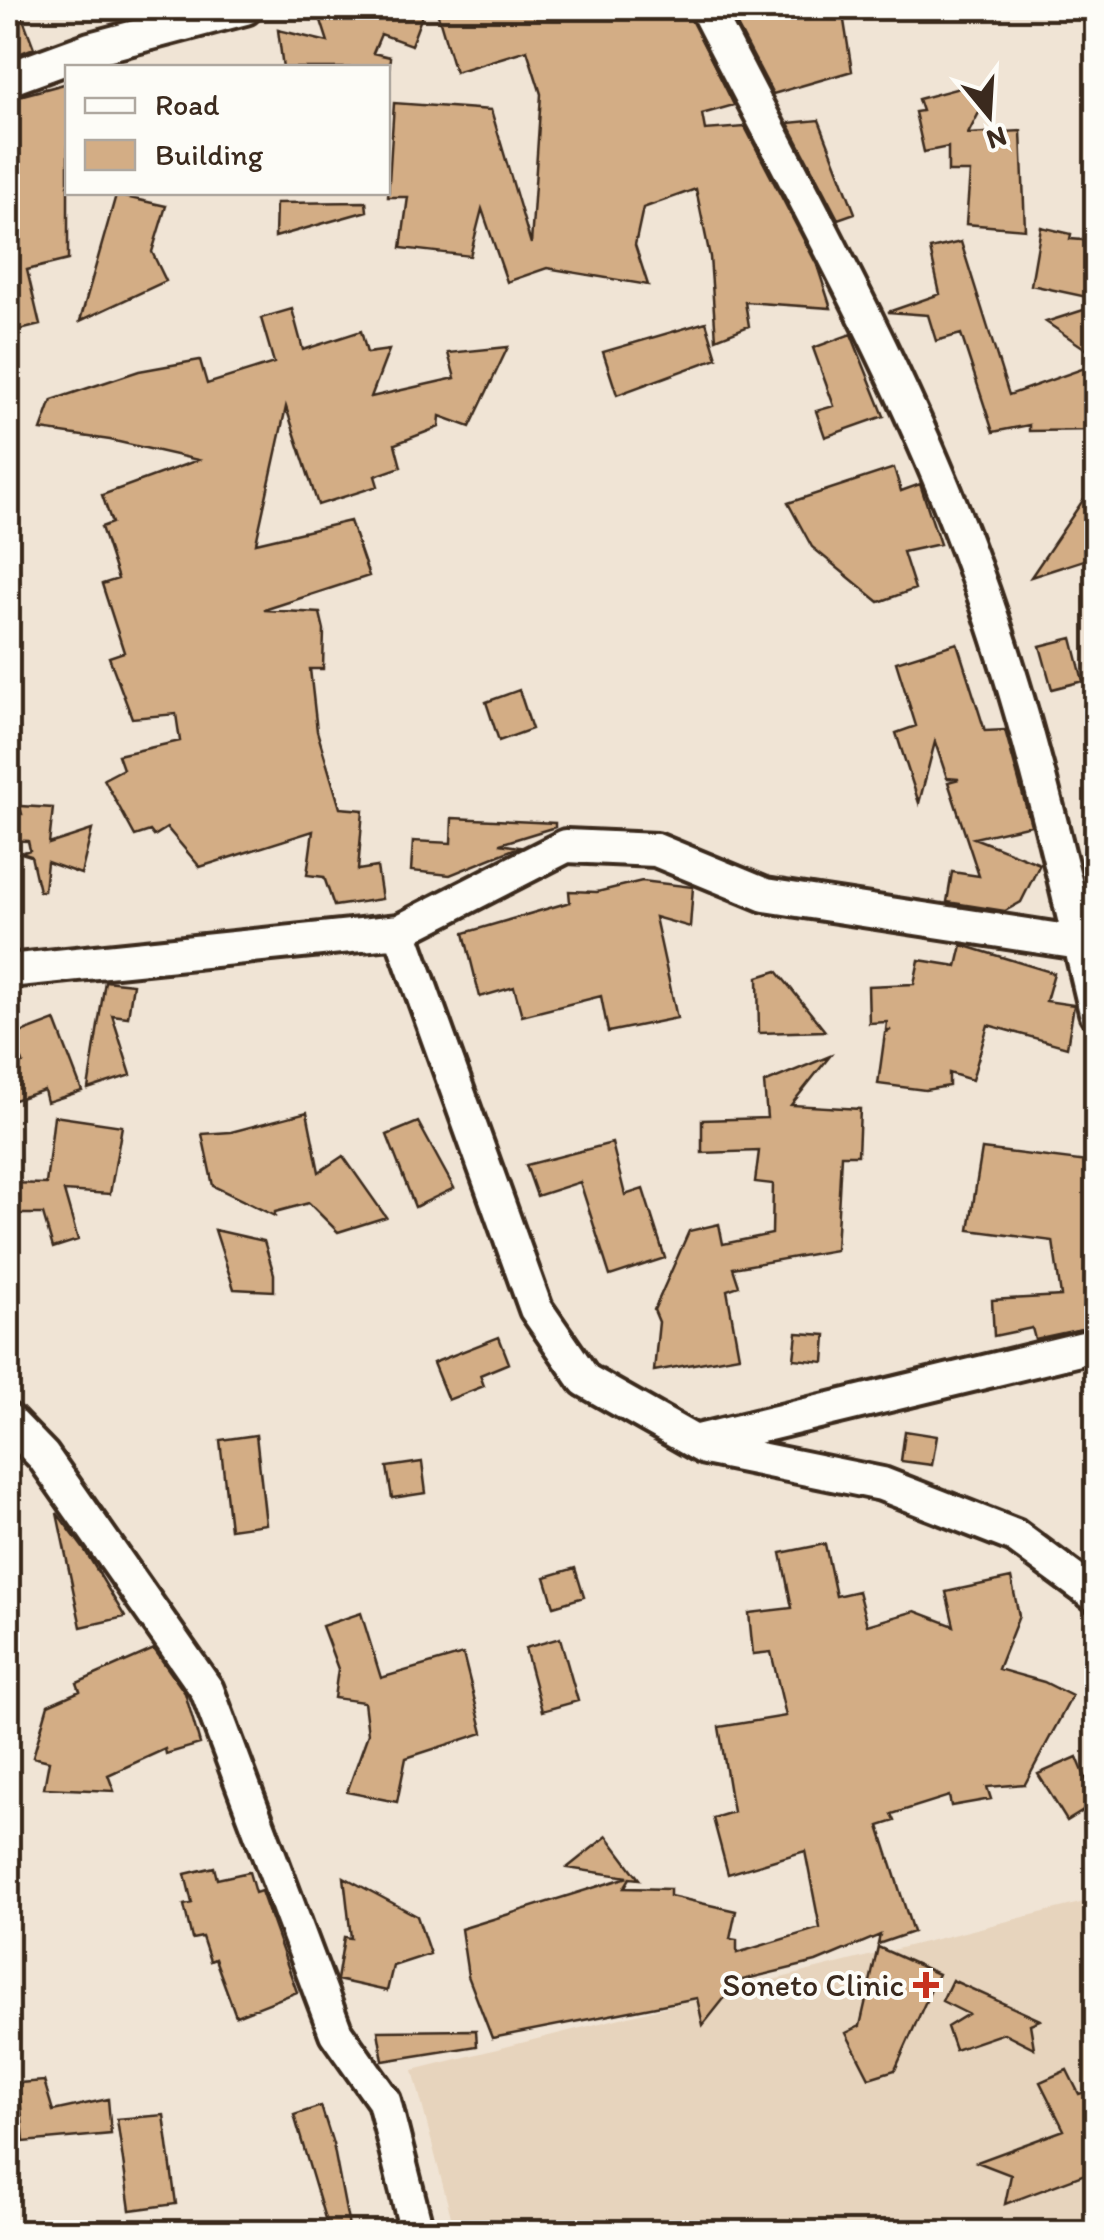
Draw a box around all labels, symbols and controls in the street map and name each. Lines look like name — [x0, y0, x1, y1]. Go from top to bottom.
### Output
legend — [65, 65, 390, 195]
north arrow — [939, 65, 1039, 165]
text: Road — [155, 86, 220, 123]
text: N — [982, 120, 1011, 158]
text: Building — [155, 136, 264, 173]
place label: Soneto Clinic — [722, 1966, 904, 2004]
marker: Soneto Clinic — [913, 1972, 939, 1998]

